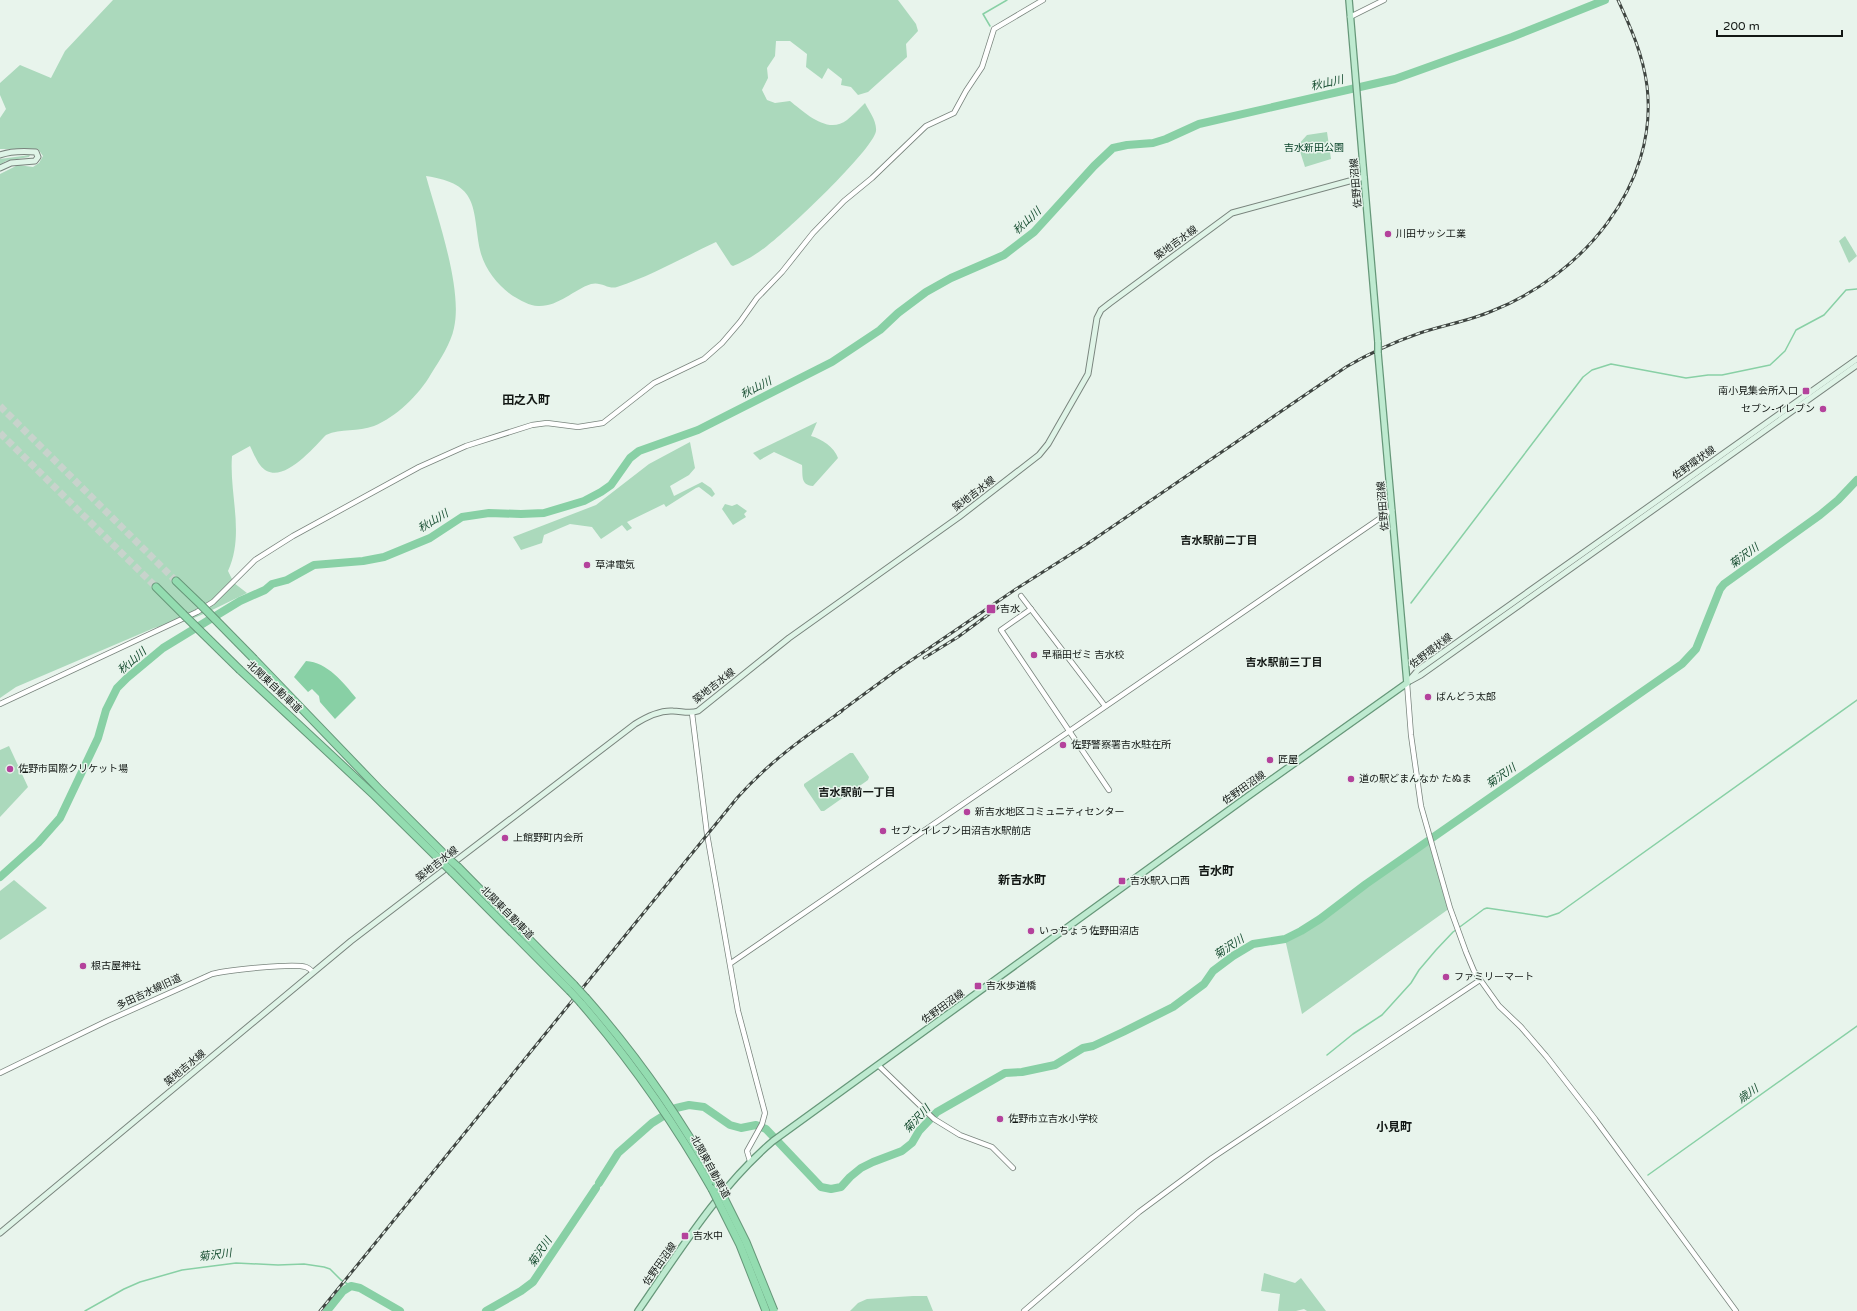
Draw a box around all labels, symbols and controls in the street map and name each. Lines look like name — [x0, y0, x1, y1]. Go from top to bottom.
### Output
scale bar — [1717, 12, 1842, 38]
text: 200 m — [1723, 19, 1760, 33]
water label: 秋山川 — [1309, 73, 1346, 93]
park label: 吉水新田公園 — [1284, 142, 1344, 154]
street label: 佐野田沼線 — [1348, 158, 1364, 208]
water label: 秋山川 — [1010, 204, 1044, 237]
street label: 築地吉水線 — [1152, 223, 1200, 263]
place label: 川田サッシ工業 — [1396, 228, 1466, 240]
marker: 川田サッシ工業 — [1383, 229, 1393, 239]
water label: 秋山川 — [738, 374, 775, 401]
place label: 南小見集会所入口 — [1718, 385, 1798, 397]
marker: 南小見集会所入口 — [1801, 386, 1811, 396]
district label: 田之入町 — [502, 393, 550, 407]
place label: セブン-イレブン — [1741, 403, 1815, 415]
marker: セブン-イレブン — [1818, 404, 1828, 414]
street label: 佐野環状線 — [1670, 444, 1718, 482]
street label: 築地吉水線 — [950, 474, 998, 514]
street label: 佐野田沼線 — [1375, 481, 1391, 531]
water label: 秋山川 — [416, 506, 451, 535]
district label: 吉水駅前二丁目 — [1181, 534, 1258, 547]
water label: 菊沢川 — [1727, 540, 1762, 571]
place label: 草津電気 — [595, 559, 635, 571]
marker: 草津電気 — [582, 560, 592, 570]
marker: 吉水 — [985, 603, 997, 615]
place label: 吉水 — [1000, 603, 1020, 615]
street label: 佐野環状線 — [1407, 631, 1455, 671]
water label: 秋山川 — [115, 645, 149, 677]
place label: 早稲田ゼミ 吉水校 — [1042, 649, 1125, 661]
marker: 早稲田ゼミ 吉水校 — [1029, 650, 1039, 660]
district label: 吉水駅前三丁目 — [1246, 656, 1323, 669]
street label: 北関東自動車道 — [244, 659, 304, 715]
street label: 築地吉水線 — [691, 666, 737, 706]
place label: ばんどう太郎 — [1436, 691, 1496, 703]
marker: ばんどう太郎 — [1423, 692, 1433, 702]
place label: 佐野警察署吉水駐在所 — [1071, 739, 1171, 751]
marker: 佐野警察署吉水駐在所 — [1058, 740, 1068, 750]
place label: 匠屋 — [1278, 754, 1298, 766]
marker: 匠屋 — [1265, 755, 1275, 765]
water label: 菊沢川 — [1484, 761, 1519, 791]
place label: 佐野市国際クリケット場 — [18, 763, 128, 775]
marker: 佐野市国際クリケット場 — [5, 764, 15, 774]
street label: 佐野田沼線 — [1220, 769, 1268, 807]
place label: 道の駅どまんなか たぬま — [1359, 773, 1472, 785]
marker: 道の駅どまんなか たぬま — [1346, 774, 1356, 784]
district label: 吉水駅前一丁目 — [819, 786, 896, 799]
place label: 新吉水地区コミュニティセンター — [975, 806, 1124, 818]
marker: 新吉水地区コミュニティセンター — [962, 807, 972, 817]
place label: セブンイレブン田沼吉水駅前店 — [891, 825, 1031, 837]
marker: セブンイレブン田沼吉水駅前店 — [878, 826, 888, 836]
place label: 上館野町内会所 — [513, 832, 583, 844]
marker: 上館野町内会所 — [500, 833, 510, 843]
street label: 築地吉水線 — [414, 844, 460, 884]
district label: 吉水町 — [1198, 864, 1234, 878]
district label: 新吉水町 — [998, 873, 1046, 887]
place label: 吉水駅入口西 — [1130, 875, 1190, 887]
marker: 吉水駅入口西 — [1117, 876, 1127, 886]
street label: 北関東自動車道 — [478, 884, 536, 942]
place label: いっちょう佐野田沼店 — [1039, 925, 1139, 937]
marker: いっちょう佐野田沼店 — [1026, 926, 1036, 936]
water label: 菊沢川 — [1212, 932, 1247, 961]
place label: 根古屋神社 — [91, 960, 141, 972]
marker: 根古屋神社 — [78, 961, 88, 971]
place label: ファミリーマート — [1454, 971, 1534, 983]
street label: 多田吉水線旧道 — [115, 972, 183, 1012]
marker: ファミリーマート — [1441, 972, 1451, 982]
place label: 吉水歩道橋 — [986, 980, 1036, 992]
marker: 吉水歩道橋 — [973, 981, 983, 991]
street label: 佐野田沼線 — [919, 987, 967, 1027]
street label: 築地吉水線 — [162, 1047, 208, 1089]
water label: 歳川 — [1735, 1082, 1762, 1106]
water label: 菊沢川 — [901, 1102, 934, 1136]
place label: 佐野市立吉水小学校 — [1008, 1113, 1098, 1125]
marker: 佐野市立吉水小学校 — [995, 1114, 1005, 1124]
district label: 小見町 — [1376, 1120, 1412, 1134]
street label: 北関東自動車道 — [688, 1133, 732, 1201]
place label: 吉水中 — [693, 1230, 723, 1242]
marker: 吉水中 — [680, 1231, 690, 1241]
water label: 菊沢川 — [525, 1234, 555, 1269]
street label: 佐野田沼線 — [641, 1240, 679, 1288]
water label: 菊沢川 — [198, 1246, 233, 1263]

